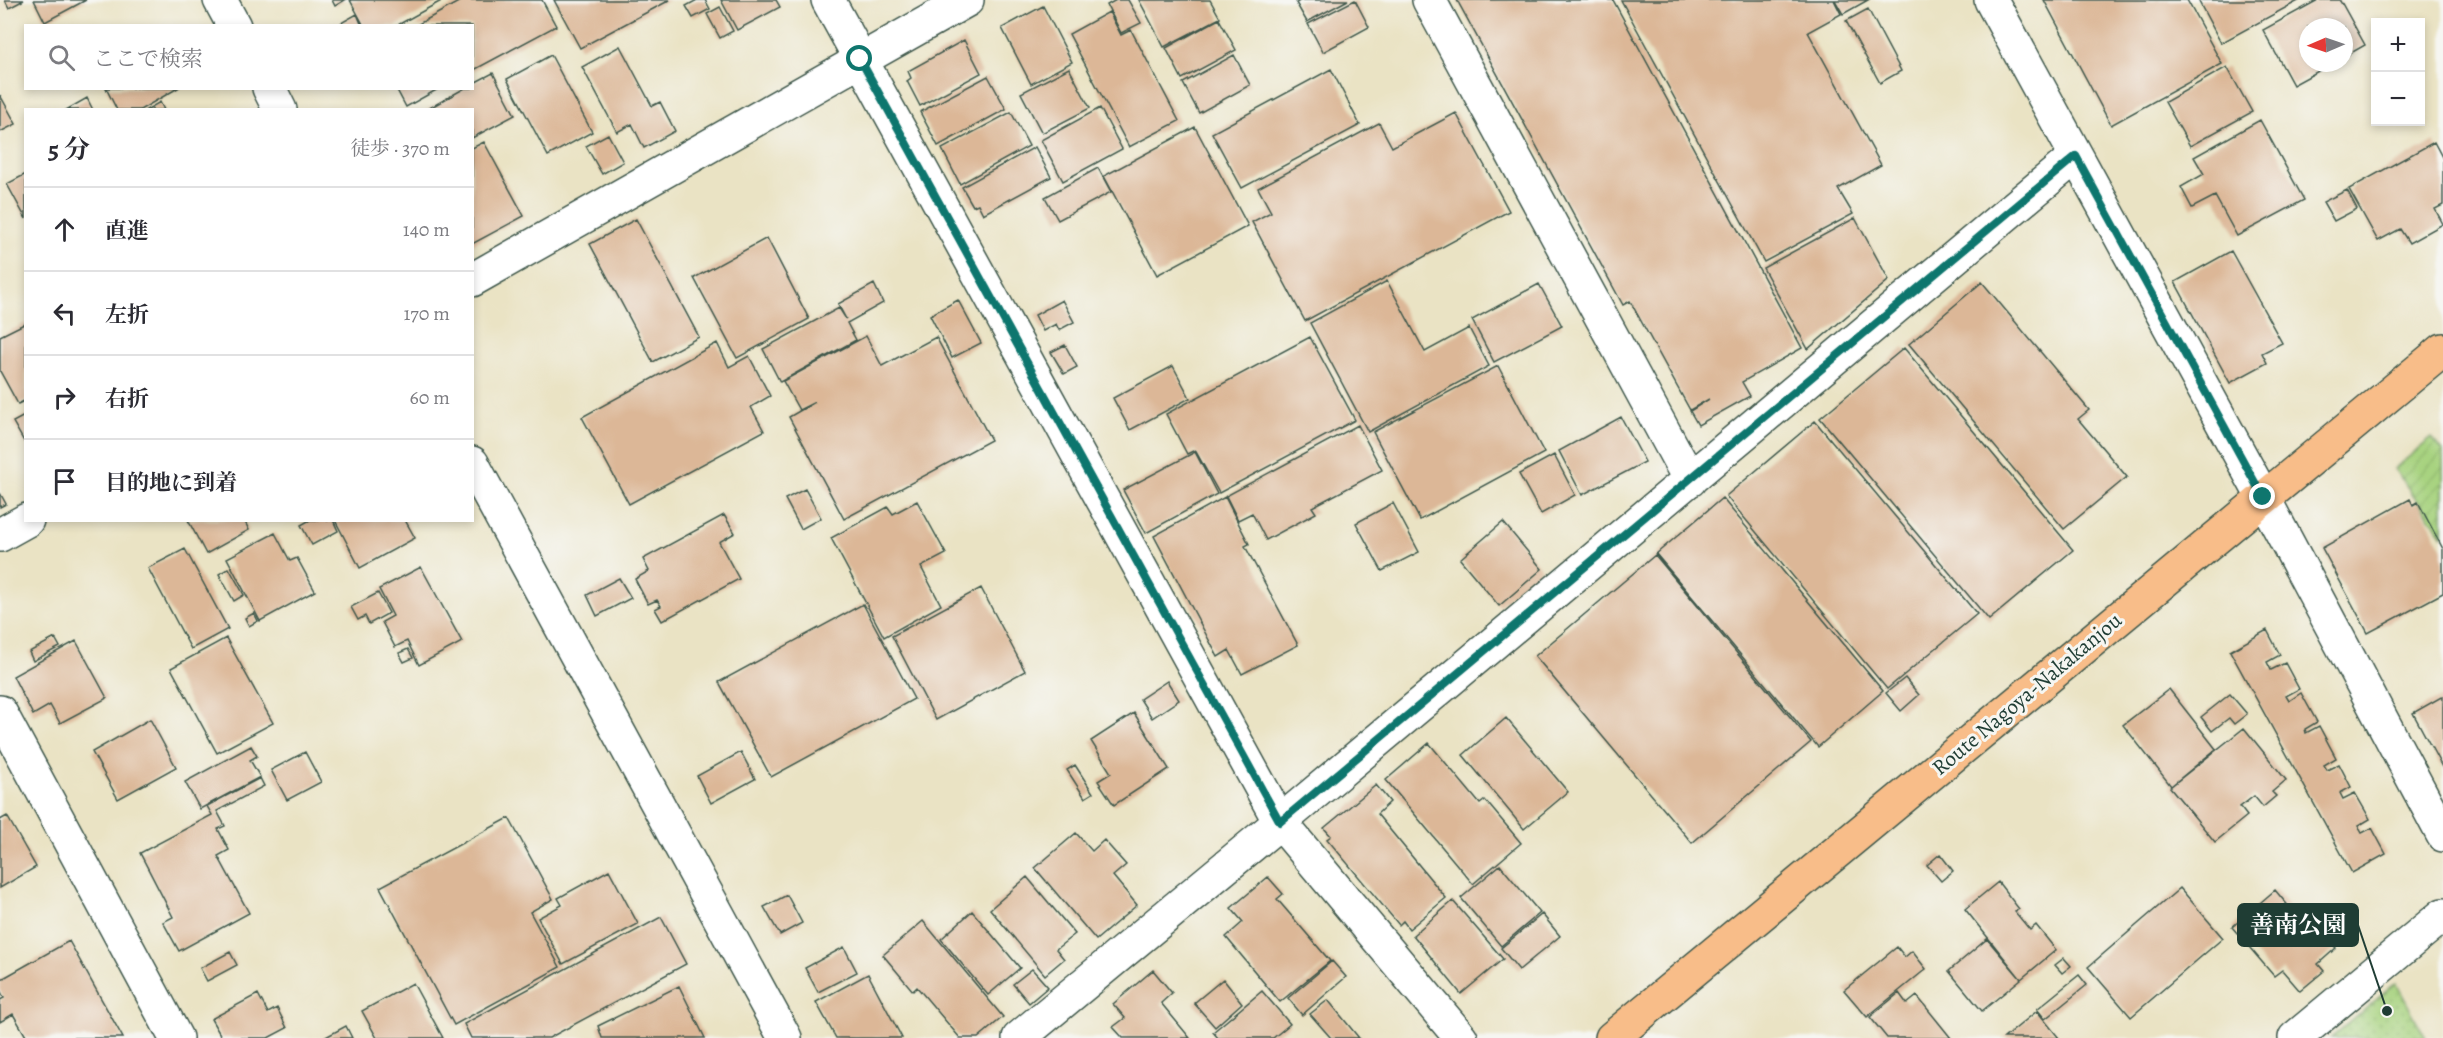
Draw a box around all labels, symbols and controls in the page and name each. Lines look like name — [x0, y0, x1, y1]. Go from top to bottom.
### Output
north arrow — [2299, 18, 2353, 72]
map controls — [2371, 18, 2425, 126]
button: + — [2371, 18, 2425, 72]
search box — [24, 24, 474, 90]
icon: search — [45, 41, 78, 74]
text: ここで検索 — [93, 44, 203, 74]
route start — [846, 45, 872, 71]
button: − — [2371, 72, 2425, 126]
text: 5 分 — [48, 132, 90, 167]
text: 徒歩 · 370 m — [350, 135, 450, 162]
icon: ahead — [48, 213, 81, 246]
text: 直進 — [105, 216, 149, 246]
text: 140 m — [403, 216, 450, 243]
icon: left — [48, 297, 81, 330]
text: 左折 — [105, 300, 149, 330]
text: 170 m — [404, 300, 450, 327]
icon: right — [48, 381, 81, 414]
text: 右折 — [105, 384, 149, 414]
text: 60 m — [410, 384, 450, 411]
icon: arrive — [48, 465, 81, 498]
text: 目的地に到着 — [105, 468, 237, 498]
route end — [2249, 483, 2275, 509]
street label: Route Nagoya-Nakakanjou — [1926, 606, 2128, 782]
callout: 善南公園 — [2238, 904, 2358, 946]
text: 善南公園 — [2250, 909, 2346, 941]

